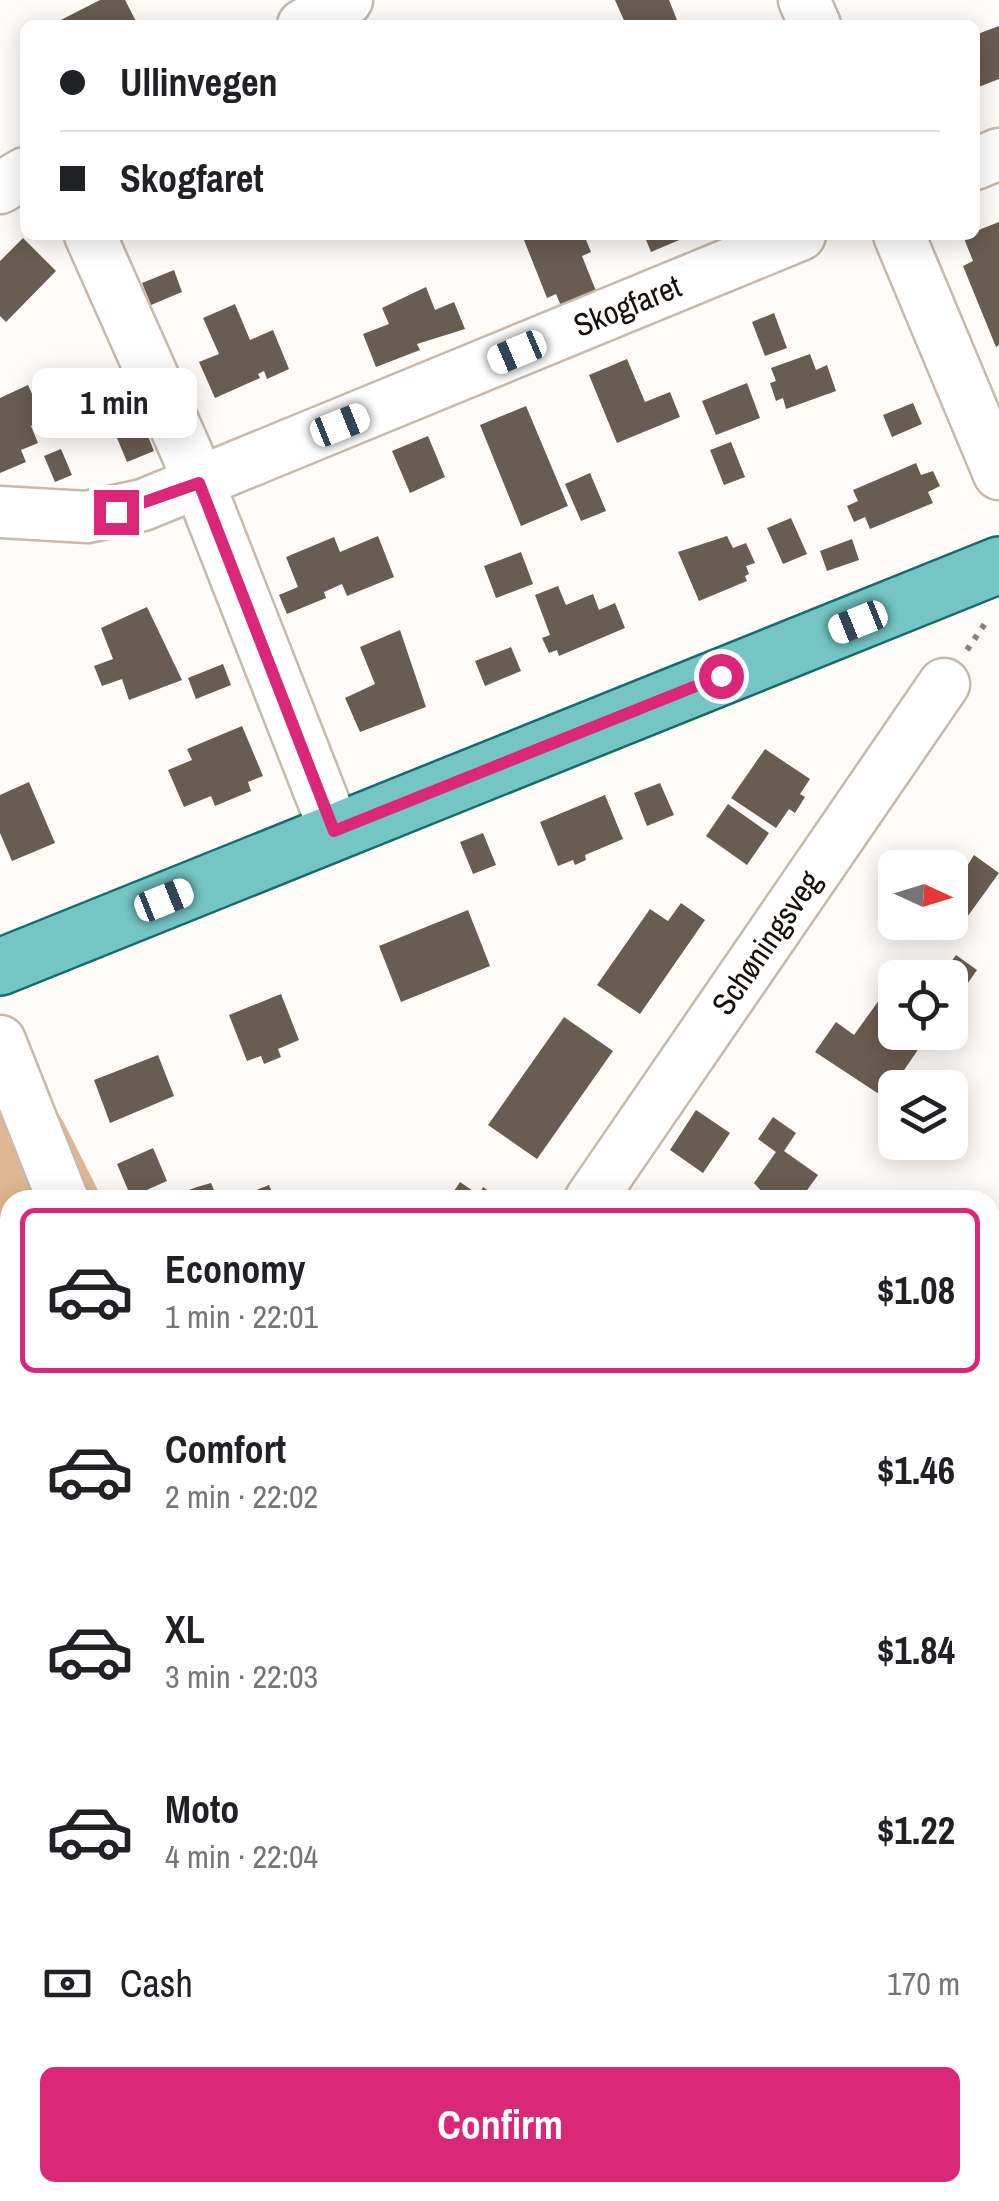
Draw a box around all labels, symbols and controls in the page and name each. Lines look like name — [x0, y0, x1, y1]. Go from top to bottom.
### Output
text: Ullinvegen — [120, 57, 278, 108]
text: Skogfaret — [120, 153, 264, 204]
street label: Skogfaret — [567, 264, 687, 347]
car — [484, 326, 550, 378]
callout: 1 min — [34, 367, 198, 437]
text: 1 min — [80, 381, 149, 424]
car — [307, 400, 373, 450]
route end — [94, 490, 139, 535]
car — [825, 597, 891, 647]
route start — [699, 654, 744, 699]
north arrow — [878, 850, 968, 940]
map controls — [878, 850, 968, 1160]
street label: Schøningsveg — [701, 861, 831, 1023]
car — [131, 875, 197, 925]
button: locate — [878, 960, 968, 1050]
button: layers — [878, 1070, 968, 1160]
text: Economy — [165, 1244, 305, 1295]
icon: car — [45, 1246, 135, 1336]
text: $1.08 — [877, 1265, 955, 1316]
text: 1 min · 22:01 — [165, 1295, 318, 1338]
text: Comfort — [165, 1424, 286, 1475]
icon: car — [45, 1426, 135, 1516]
text: $1.46 — [877, 1445, 955, 1496]
text: 2 min · 22:02 — [165, 1475, 318, 1518]
text: XL — [165, 1604, 205, 1655]
icon: car — [45, 1606, 135, 1696]
text: $1.84 — [877, 1625, 955, 1676]
text: 3 min · 22:03 — [165, 1655, 318, 1698]
text: Moto — [165, 1784, 239, 1835]
icon: car — [45, 1786, 135, 1876]
text: $1.22 — [877, 1805, 955, 1856]
text: 4 min · 22:04 — [165, 1835, 318, 1878]
icon: cash — [40, 1956, 95, 2011]
text: Cash — [120, 1958, 193, 2009]
text: 170 m — [887, 1962, 960, 2005]
button: Confirm — [40, 2067, 960, 2182]

